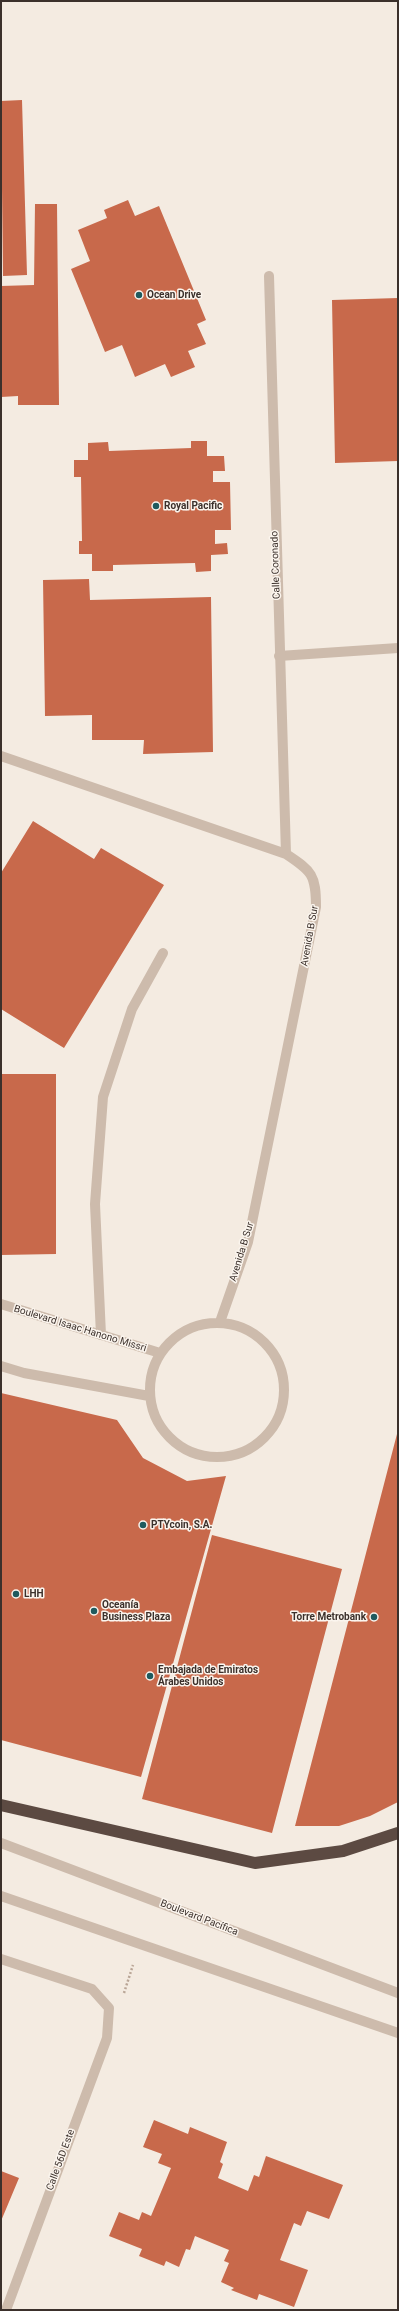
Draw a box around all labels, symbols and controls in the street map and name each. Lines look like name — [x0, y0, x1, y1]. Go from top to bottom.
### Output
place label: Ocean Drive — [147, 289, 201, 301]
marker: Ocean Drive — [134, 290, 144, 300]
place label: Royal Pacific — [164, 500, 222, 512]
marker: Royal Pacific — [151, 501, 161, 511]
street label: Calle Coronado — [269, 531, 283, 599]
street label: Avenida B Sur — [299, 905, 321, 967]
street label: Avenida B Sur — [227, 1221, 257, 1283]
street label: Boulevard Isaac Hanono Missri — [12, 1303, 148, 1355]
place label: PTYcoin, S.A. — [151, 1519, 212, 1531]
marker: PTYcoin, S.A. — [138, 1520, 148, 1530]
place label: LHH — [24, 1588, 44, 1600]
marker: LHH — [11, 1589, 21, 1599]
place label: Oceanía Business Plaza — [102, 1599, 170, 1622]
marker: Oceanía Business Plaza — [89, 1606, 99, 1616]
place label: Torre Metrobank — [291, 1611, 366, 1623]
marker: Torre Metrobank — [369, 1612, 379, 1622]
place label: Embajada de Emiratos Árabes Unidos — [158, 1664, 258, 1688]
marker: Embajada de Emiratos Árabes Unidos — [145, 1671, 155, 1681]
street label: Boulevard Pacífica — [158, 1898, 240, 1938]
street label: Calle 56D Este — [44, 2128, 78, 2192]

